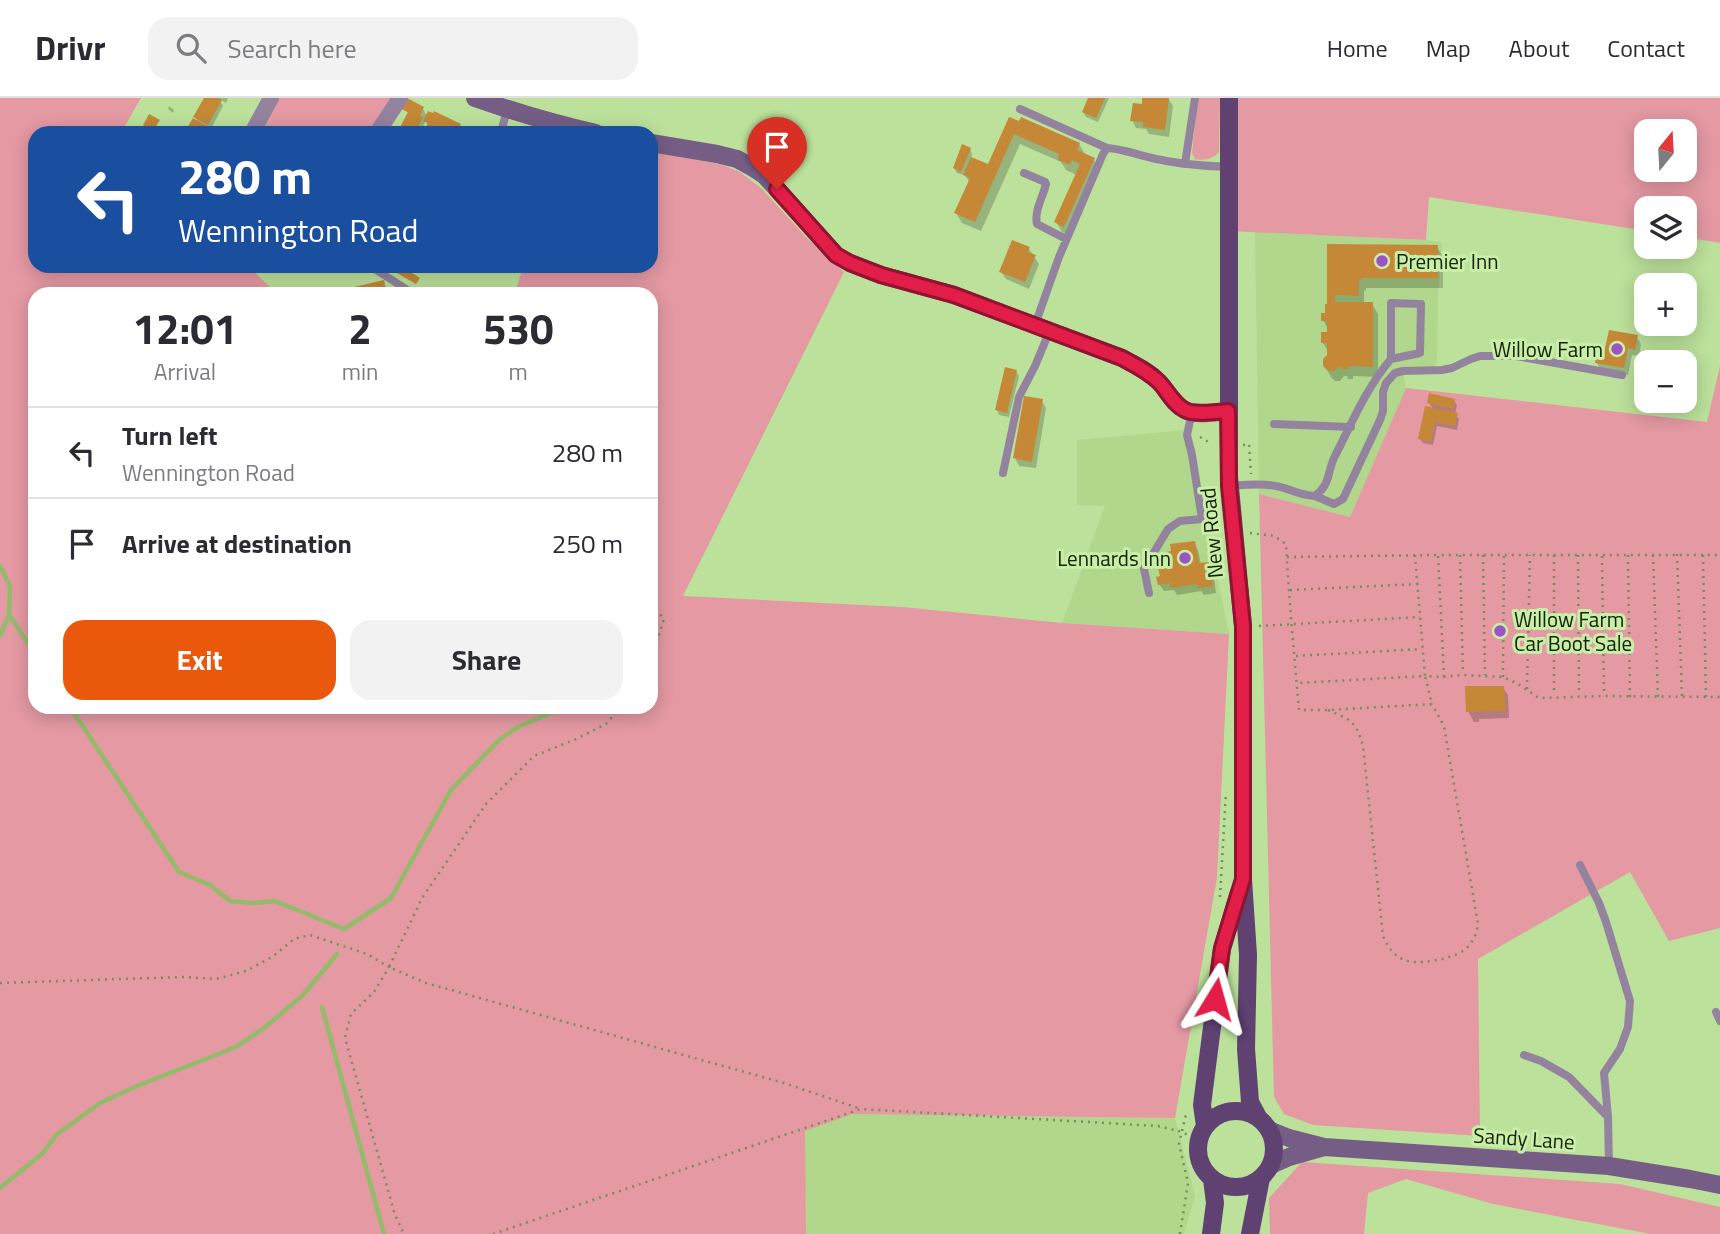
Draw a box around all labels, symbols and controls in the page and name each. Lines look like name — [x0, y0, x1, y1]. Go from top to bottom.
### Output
search box — [148, 17, 638, 80]
text: Drivr — [35, 23, 106, 73]
icon: search — [172, 29, 210, 67]
text: Search here — [228, 29, 357, 68]
text: Home — [1327, 30, 1388, 66]
text: Map — [1426, 30, 1471, 66]
text: About — [1509, 30, 1569, 66]
text: Contact — [1607, 30, 1685, 66]
pin — [747, 117, 807, 189]
north arrow — [1634, 119, 1698, 182]
map controls — [1634, 119, 1697, 413]
icon: arrive — [758, 128, 796, 166]
text: 280 m — [178, 138, 312, 213]
icon: left — [63, 154, 154, 245]
button: layers — [1634, 196, 1697, 259]
text: Wennington Road — [178, 206, 419, 254]
place label: Premier Inn — [1396, 245, 1498, 277]
marker: Premier Inn — [1374, 253, 1390, 269]
button: + — [1634, 273, 1697, 336]
text: 12:01 — [132, 296, 237, 360]
text: 2 — [348, 296, 372, 360]
text: 530 — [483, 296, 553, 360]
place label: Willow Farm — [1493, 333, 1603, 365]
marker: Willow Farm — [1609, 341, 1625, 357]
button: − — [1634, 350, 1697, 413]
text: Arrival — [154, 354, 216, 389]
text: min — [342, 354, 378, 389]
text: m — [509, 354, 528, 389]
text: Turn left — [122, 416, 217, 455]
text: 280 m — [552, 433, 623, 472]
icon: left — [63, 434, 101, 472]
text: Wennington Road — [122, 455, 295, 490]
street label: New Road — [1191, 486, 1231, 580]
text: Arrive at destination — [122, 524, 352, 563]
text: 250 m — [552, 524, 623, 563]
icon: arrive — [63, 525, 101, 563]
place label: Lennards Inn — [1057, 542, 1171, 574]
marker: Lennards Inn — [1177, 550, 1193, 566]
place label: Willow Farm Car Boot Sale — [1514, 603, 1632, 659]
button: Exit — [63, 620, 336, 700]
button: Share — [350, 620, 623, 700]
marker: Willow Farm Car Boot Sale — [1492, 623, 1508, 639]
position arrow — [1178, 962, 1252, 1036]
street label: Sandy Lane — [1472, 1118, 1576, 1158]

